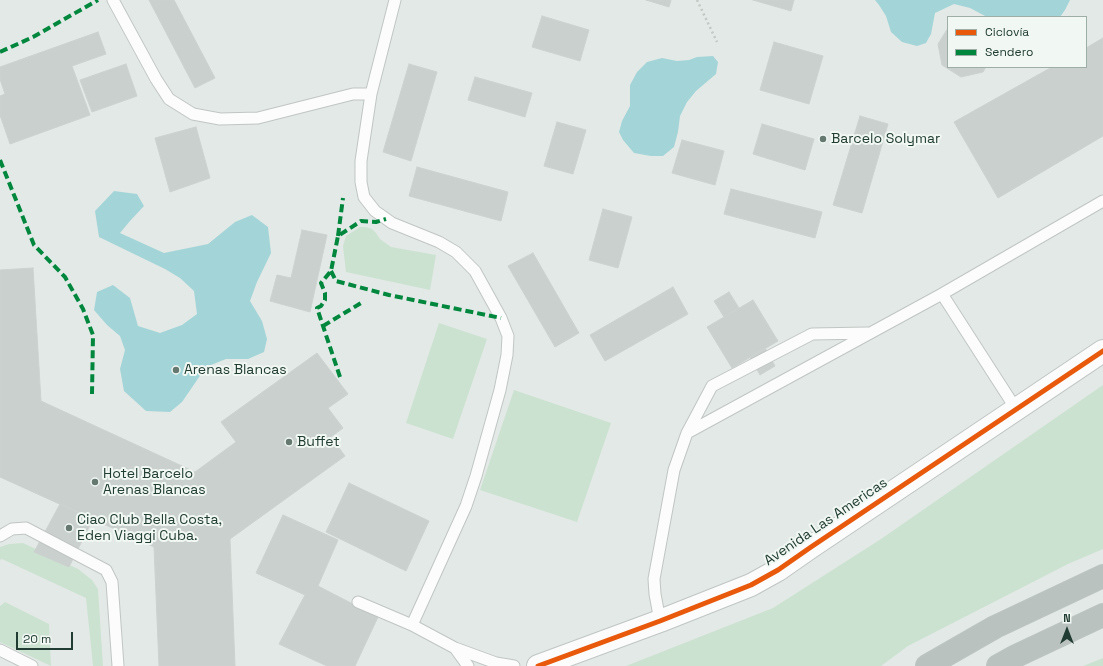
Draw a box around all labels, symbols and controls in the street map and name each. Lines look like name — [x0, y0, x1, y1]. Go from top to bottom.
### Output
legend — [947, 16, 1087, 68]
text: Ciclovía — [985, 24, 1029, 40]
text: Sendero — [985, 44, 1033, 60]
place label: Barcelo Solymar — [831, 131, 940, 147]
marker: Barcelo Solymar — [818, 134, 828, 144]
place label: Arenas Blancas — [184, 362, 287, 378]
marker: Arenas Blancas — [171, 365, 181, 375]
place label: Buffet — [297, 434, 340, 450]
marker: Buffet — [284, 437, 294, 447]
place label: Hotel Barcelo Arenas Blancas — [103, 466, 206, 498]
street label: Avenida Las Americas — [761, 474, 891, 570]
marker: Hotel Barcelo Arenas Blancas — [90, 477, 100, 487]
place label: Ciao Club Bella Costa, Eden Viaggi Cuba. — [77, 512, 222, 544]
marker: Ciao Club Bella Costa, Eden Viaggi Cuba. — [64, 523, 74, 533]
north arrow — [1047, 610, 1087, 650]
text: N — [1063, 611, 1071, 625]
scale bar — [18, 624, 75, 650]
text: 20 m — [23, 631, 51, 647]

